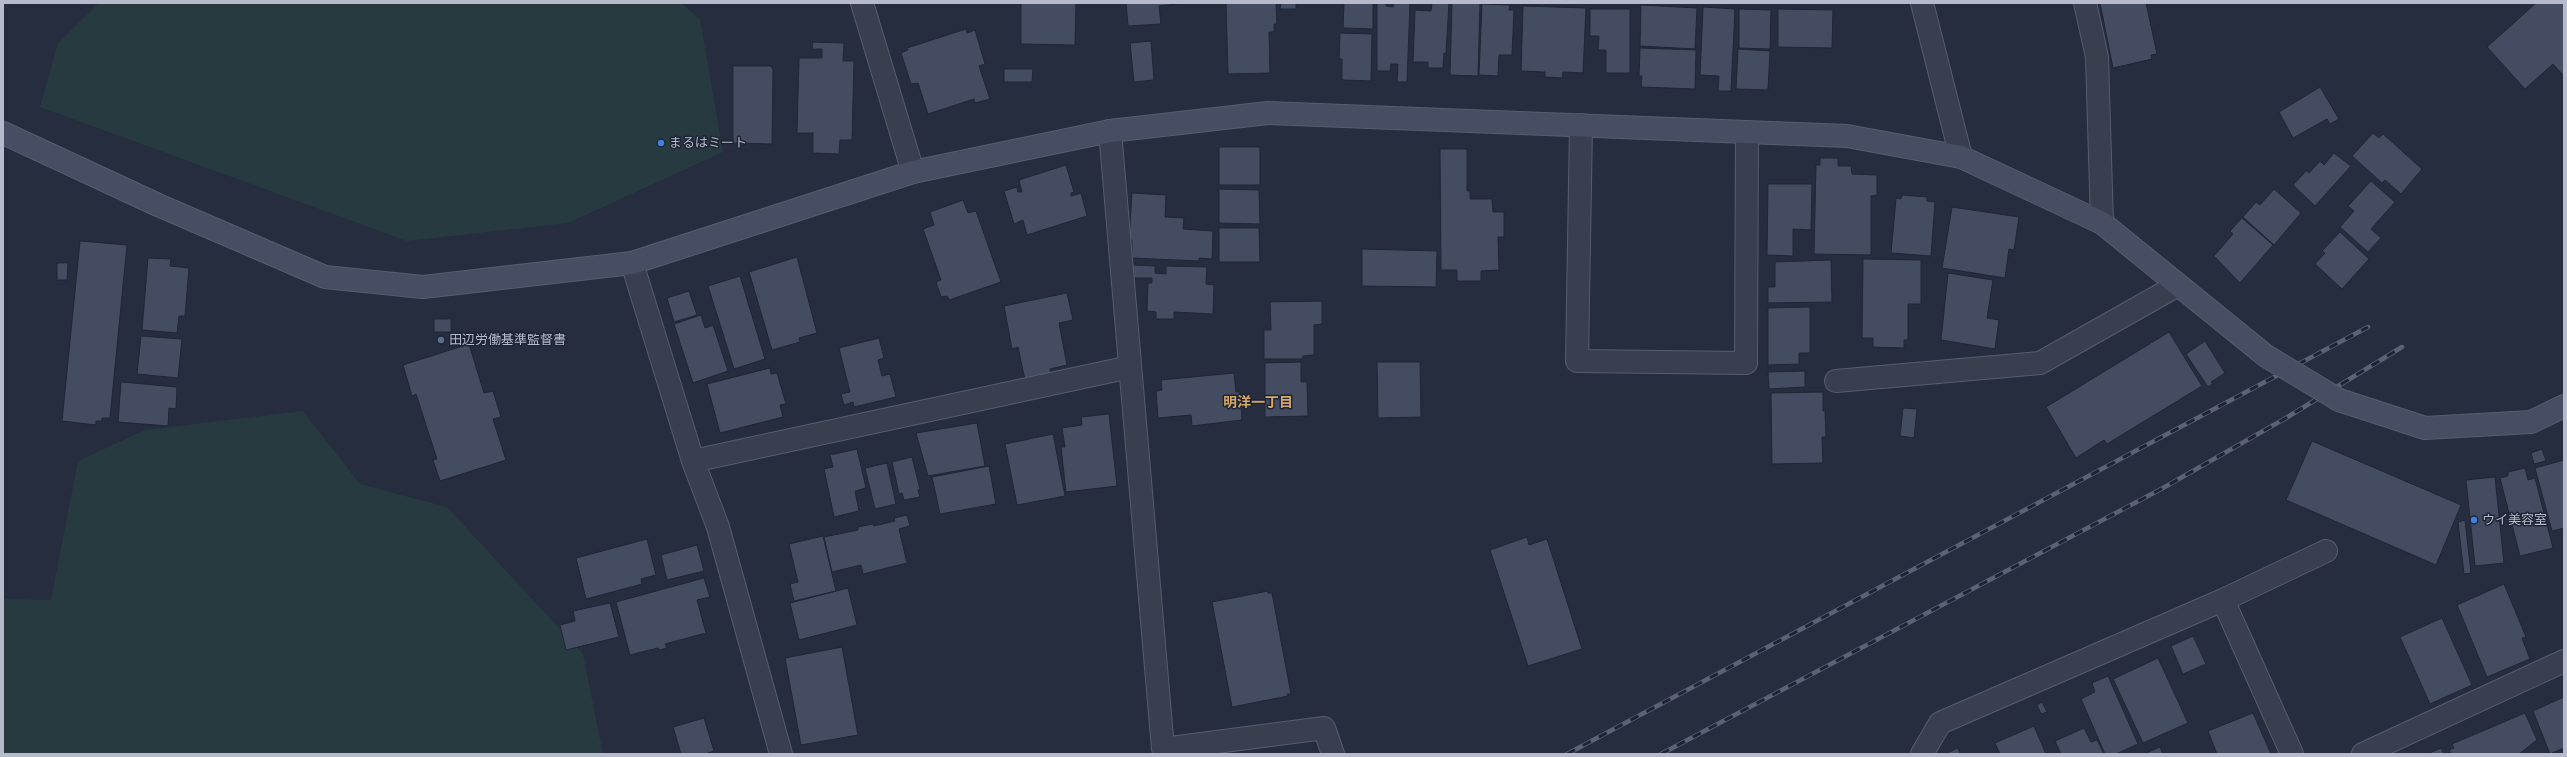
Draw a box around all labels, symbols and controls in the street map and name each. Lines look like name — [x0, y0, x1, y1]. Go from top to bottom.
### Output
place label: まるはミート — [669, 135, 747, 151]
marker: まるはミート — [656, 138, 666, 148]
place label: 田辺労働基準監督書 — [449, 332, 566, 348]
marker: 田辺労働基準監督書 — [436, 335, 446, 345]
district label: 明洋一丁目 — [1223, 395, 1293, 411]
place label: ウイ美容室 — [2482, 512, 2547, 528]
marker: ウイ美容室 — [2469, 515, 2479, 525]

